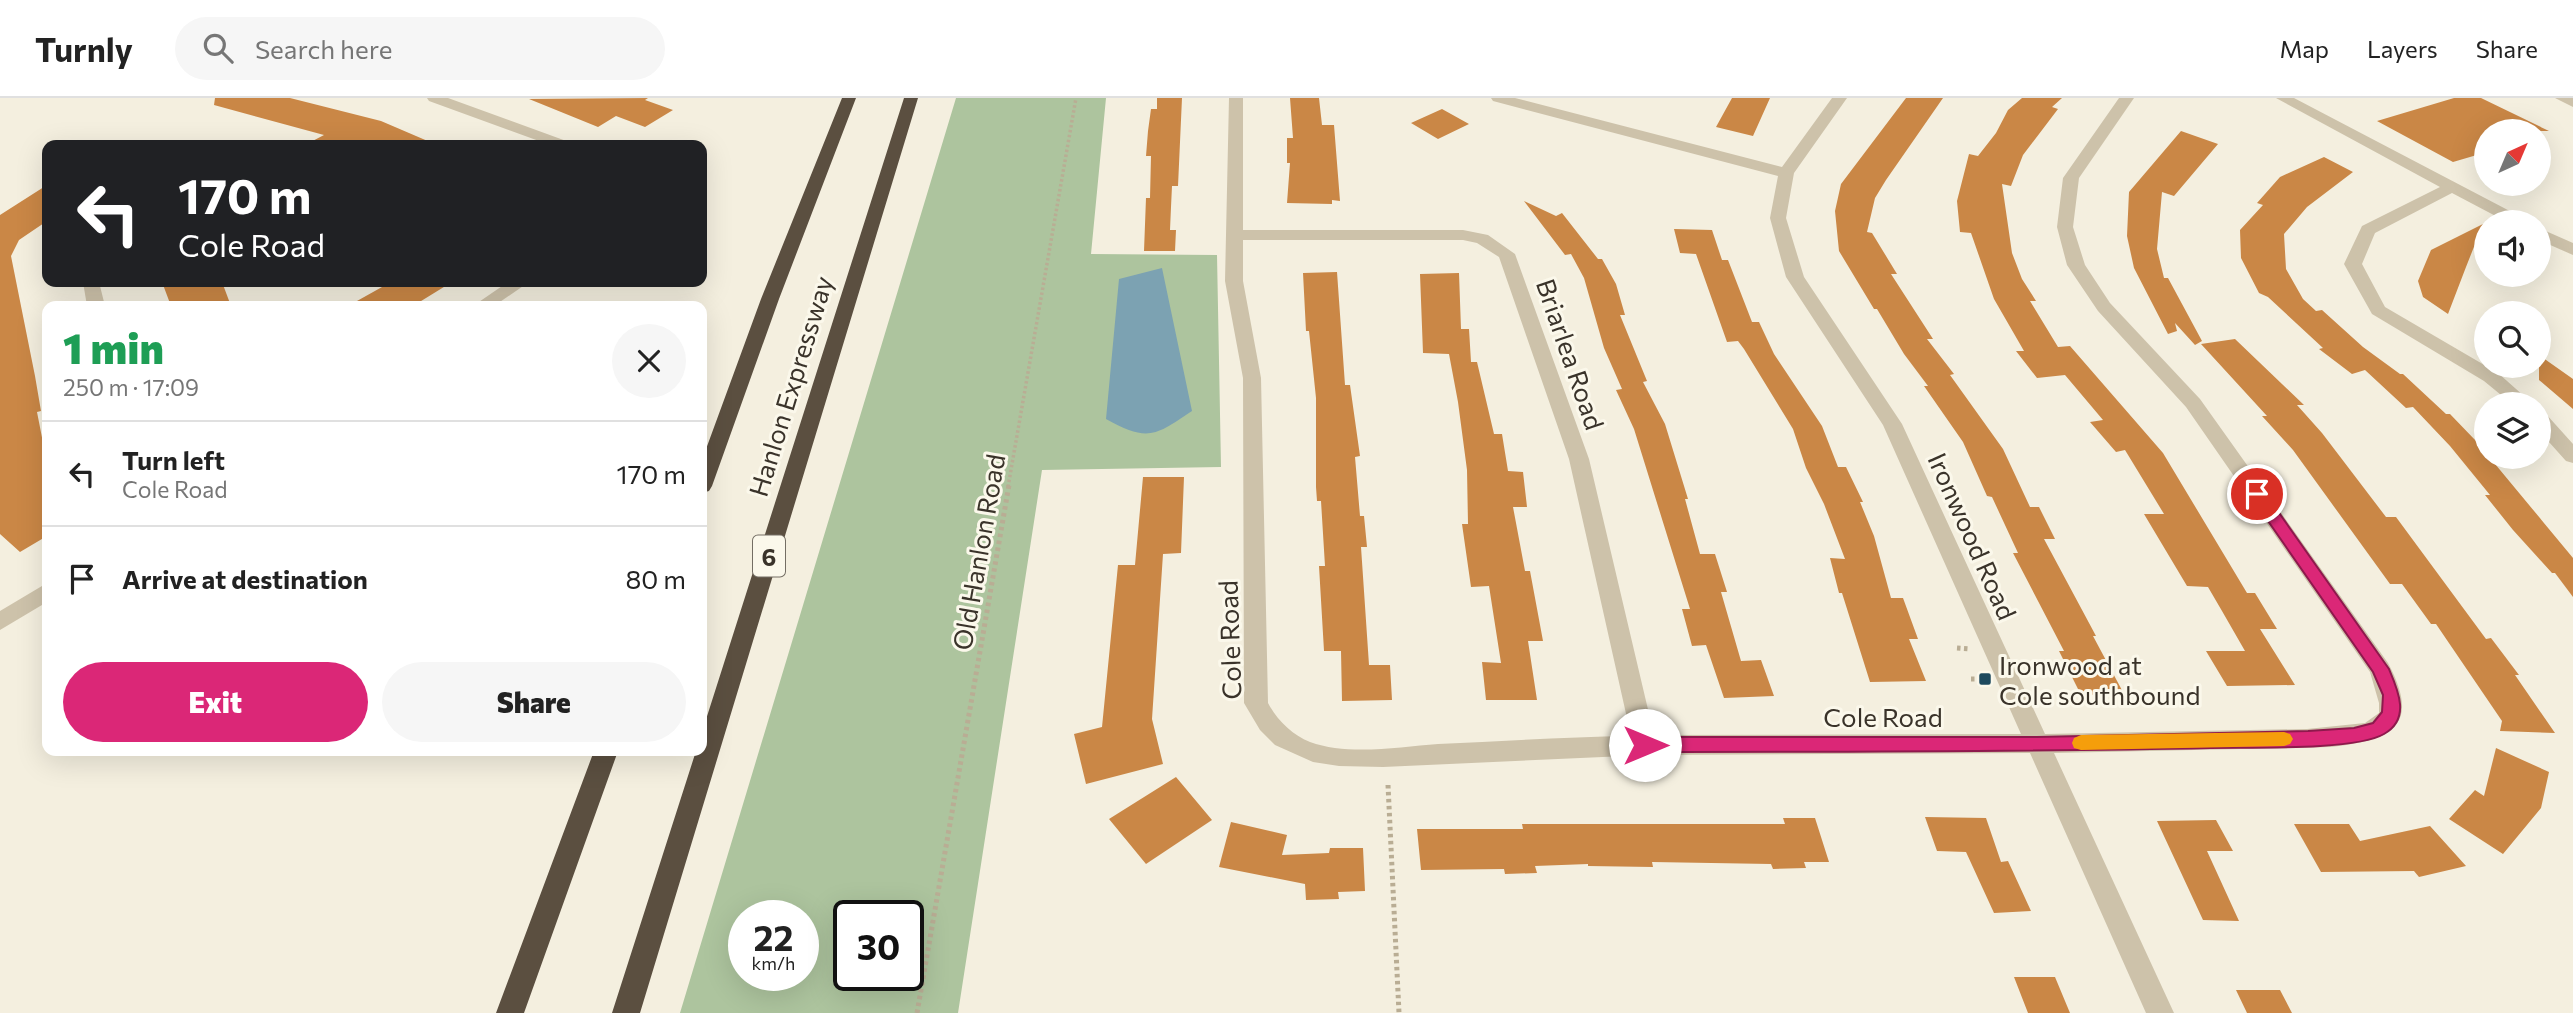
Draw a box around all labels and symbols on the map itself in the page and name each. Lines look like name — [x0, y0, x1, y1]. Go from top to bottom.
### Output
north arrow — [2474, 119, 2552, 196]
street label: Hanlon Expressway — [742, 272, 838, 500]
street label: Briarlea Road — [1531, 275, 1611, 433]
street label: Ironwood Road — [1922, 448, 2024, 624]
street label: Old Hanlon Road — [945, 452, 1011, 652]
pin — [2227, 464, 2287, 524]
road number: 6 — [753, 536, 785, 576]
street label: Cole Road — [1211, 580, 1247, 700]
place label: Ironwood at Cole southbound — [1999, 649, 2200, 710]
marker: Ironwood at Cole southbound — [1977, 671, 1993, 687]
street label: Cole Road — [1823, 701, 1943, 732]
position arrow — [1608, 708, 1682, 782]
speed limit sign: 30 — [833, 900, 924, 991]

